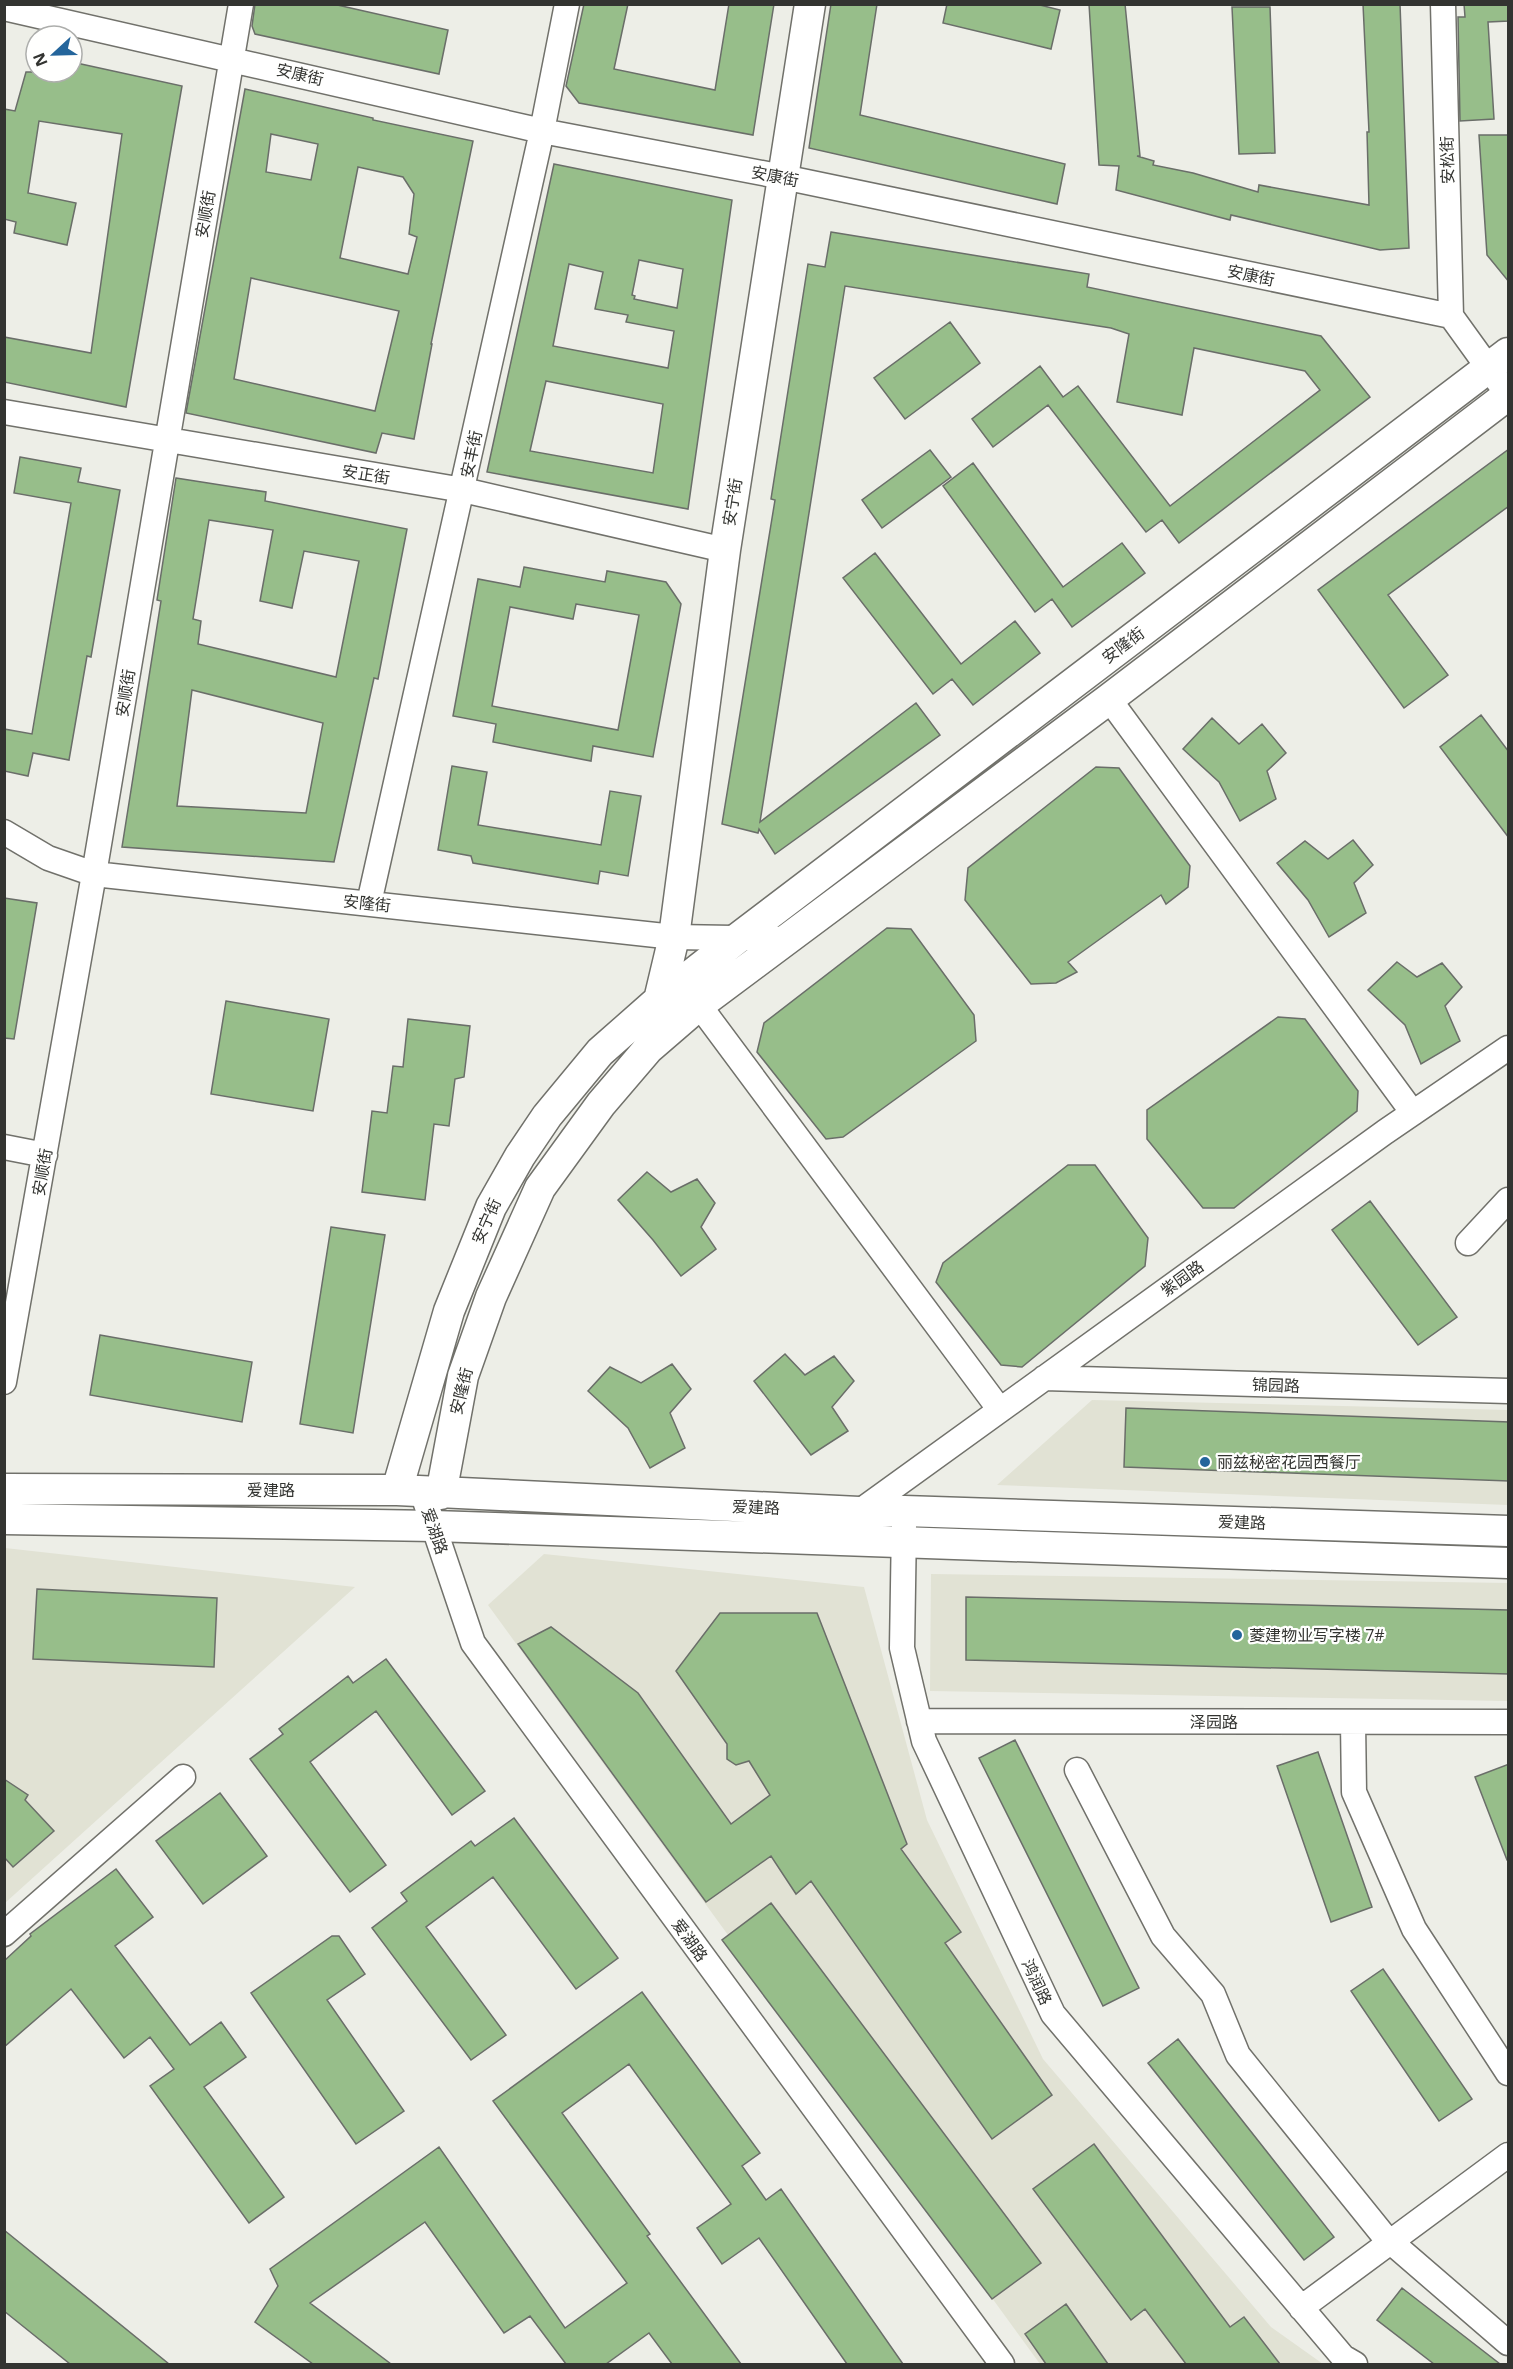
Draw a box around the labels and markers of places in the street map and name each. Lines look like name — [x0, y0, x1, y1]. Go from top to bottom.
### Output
place label: 丽兹秘密花园西餐厅 — [1217, 1451, 1361, 1473]
marker: 丽兹秘密花园西餐厅 — [1198, 1455, 1212, 1469]
place label: 菱建物业写字楼 7# — [1249, 1624, 1385, 1646]
marker: 菱建物业写字楼 7# — [1230, 1628, 1244, 1642]

